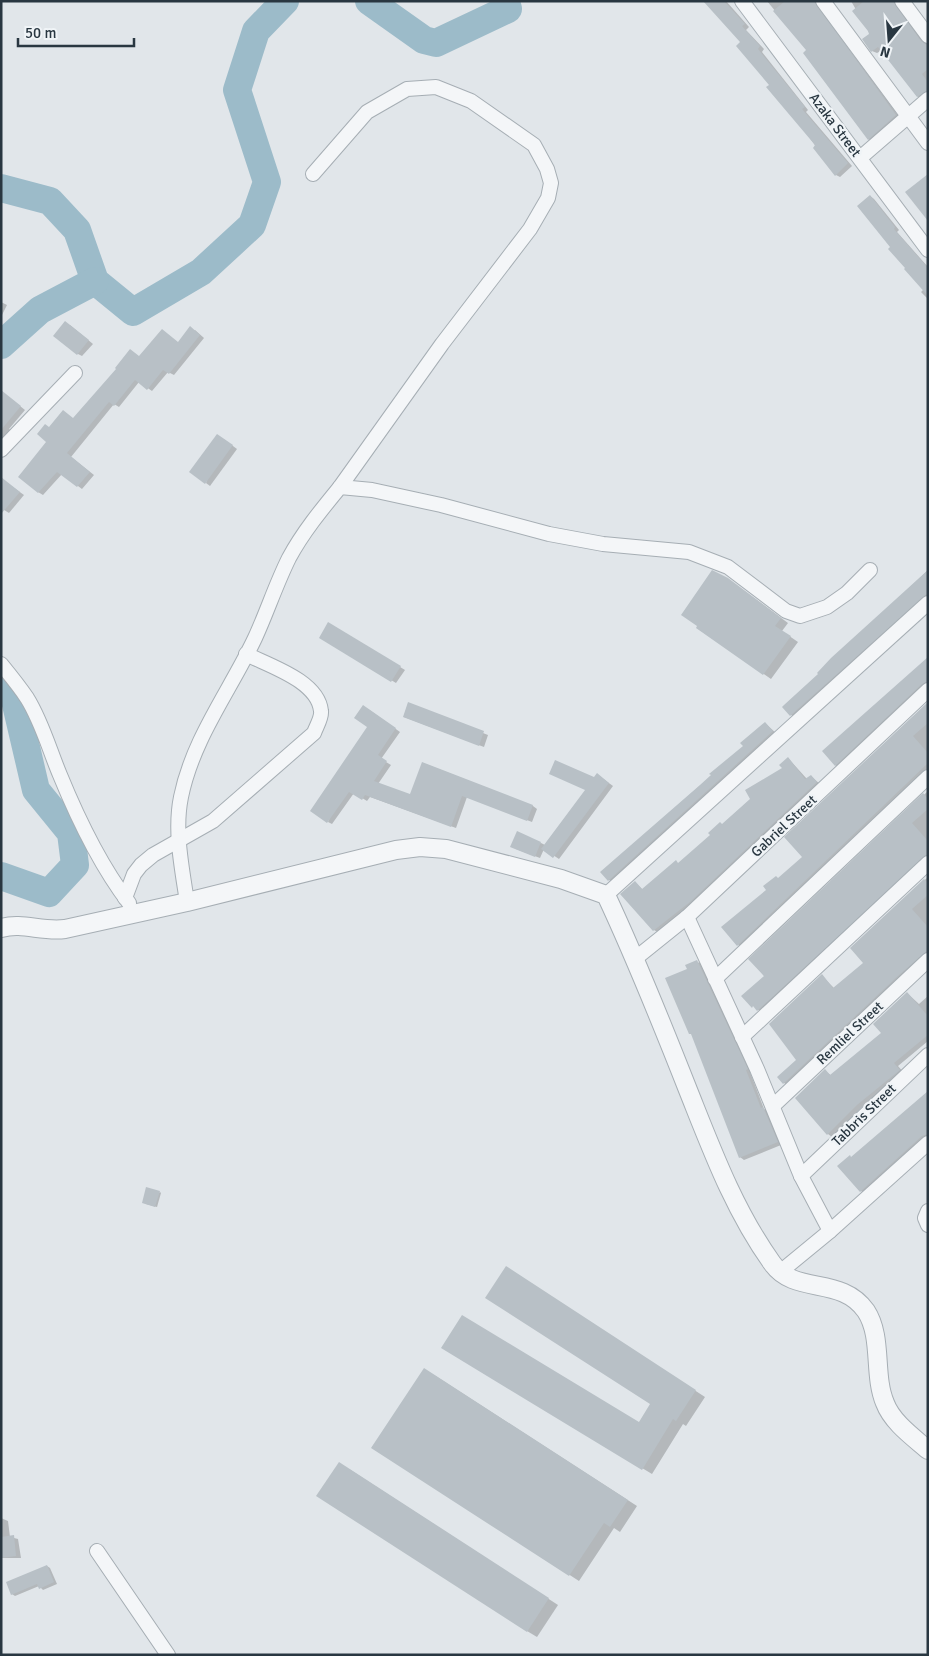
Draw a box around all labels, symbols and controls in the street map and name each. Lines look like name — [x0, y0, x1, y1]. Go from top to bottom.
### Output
scale bar — [18, 15, 134, 47]
north arrow — [864, 15, 914, 65]
text: 50 m — [25, 24, 56, 42]
text: N — [878, 42, 892, 62]
street label: Azaka Street — [805, 90, 865, 160]
street label: Gabriel Street — [748, 791, 820, 861]
street label: Remliel Street — [813, 998, 887, 1068]
street label: Tabbris Street — [828, 1080, 900, 1150]

